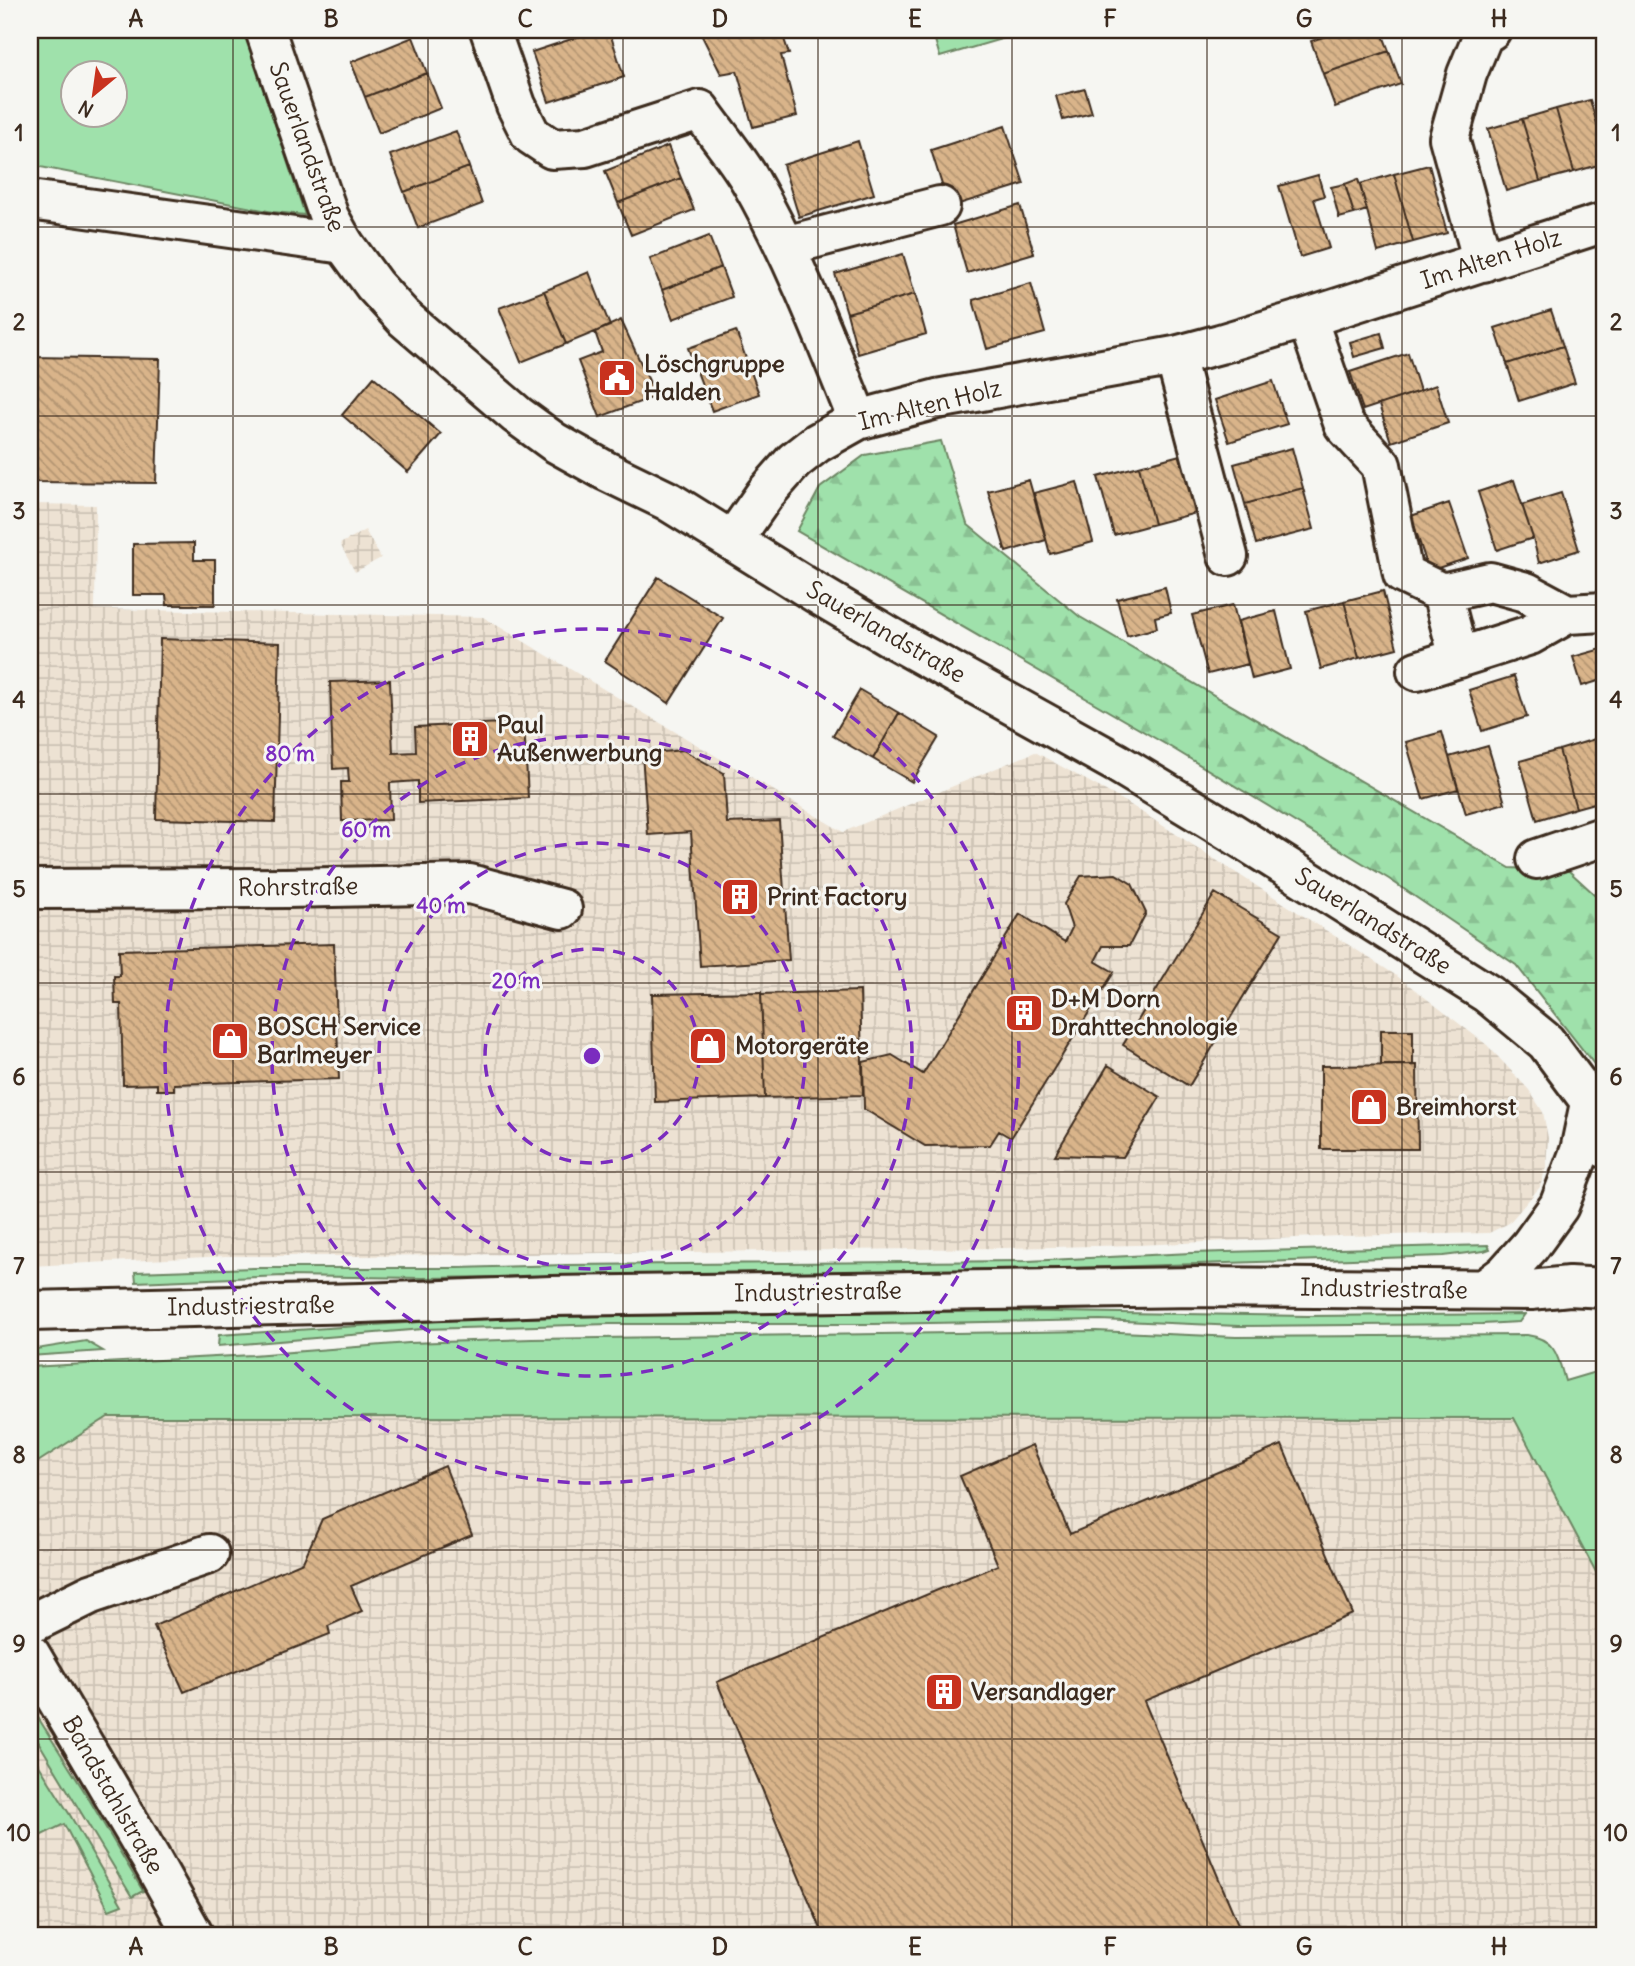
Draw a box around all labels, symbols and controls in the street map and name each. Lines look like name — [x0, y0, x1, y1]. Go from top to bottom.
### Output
text: A — [129, 4, 144, 33]
text: B — [323, 4, 339, 33]
text: C — [517, 4, 533, 33]
text: D — [712, 4, 728, 33]
text: E — [908, 4, 922, 33]
text: F — [1103, 4, 1117, 33]
text: G — [1296, 4, 1312, 33]
text: H — [1491, 4, 1507, 33]
street label: Sauerlandstraße — [263, 57, 353, 236]
north arrow — [60, 60, 130, 130]
text: N — [74, 95, 97, 123]
text: 1 — [14, 118, 24, 147]
text: 1 — [1611, 118, 1621, 147]
street label: Im Alten Holz — [1417, 221, 1565, 295]
text: 2 — [13, 307, 26, 336]
text: 2 — [1610, 307, 1623, 336]
place label: Löschgruppe Halden — [644, 348, 785, 406]
public building icon: Löschgruppe Halden — [596, 357, 638, 399]
street label: Im Alten Holz — [855, 372, 1004, 436]
text: 3 — [12, 496, 26, 525]
text: 3 — [1609, 496, 1623, 525]
street label: Sauerlandstraße — [802, 573, 971, 689]
text: 4 — [12, 685, 26, 714]
text: 4 — [1609, 685, 1623, 714]
place label: Paul Außenwerbung — [497, 709, 662, 767]
building icon: Paul Außenwerbung — [449, 718, 491, 760]
text: 80 m — [265, 740, 315, 767]
text: 60 m — [341, 816, 391, 843]
street label: Sauerlandstraße — [1290, 860, 1457, 980]
street label: Rohrstraße — [238, 870, 358, 902]
text: 5 — [12, 874, 26, 903]
text: 5 — [1609, 874, 1623, 903]
building icon: Print Factory — [719, 876, 761, 918]
place label: Print Factory — [767, 881, 907, 911]
text: 40 m — [416, 892, 466, 919]
text: 20 m — [492, 967, 541, 994]
place label: D+M Dorn Drahttechnologie — [1051, 983, 1238, 1041]
building icon: D+M Dorn Drahttechnologie — [1003, 992, 1045, 1034]
place label: BOSCH Service Barlmeyer — [257, 1011, 421, 1069]
shop icon: BOSCH Service Barlmeyer — [209, 1020, 251, 1062]
shop icon: Motorgeräte — [687, 1025, 729, 1067]
place label: Motorgeräte — [735, 1030, 869, 1060]
centre of rings — [580, 1044, 604, 1068]
text: 6 — [12, 1062, 26, 1091]
text: 6 — [1609, 1062, 1623, 1091]
shop icon: Breimhorst — [1348, 1086, 1390, 1128]
place label: Breimhorst — [1396, 1091, 1517, 1121]
text: 7 — [13, 1251, 25, 1280]
text: 7 — [1610, 1251, 1622, 1280]
street label: Industriestraße — [1300, 1272, 1468, 1304]
street label: Industriestraße — [734, 1275, 902, 1307]
street label: Industriestraße — [167, 1289, 335, 1321]
text: 8 — [12, 1440, 26, 1469]
text: 8 — [1609, 1440, 1623, 1469]
text: 9 — [12, 1629, 26, 1658]
text: 9 — [1609, 1629, 1623, 1658]
building icon: Versandlager — [923, 1671, 965, 1713]
place label: Versandlager — [971, 1676, 1116, 1706]
street label: Bandstahlstraße — [56, 1710, 171, 1879]
text: 10 — [7, 1818, 31, 1847]
text: 10 — [1604, 1818, 1628, 1847]
text: A — [129, 1932, 144, 1961]
text: B — [323, 1932, 339, 1961]
text: C — [517, 1932, 533, 1961]
text: D — [712, 1932, 728, 1961]
text: E — [908, 1932, 922, 1961]
text: F — [1103, 1932, 1117, 1961]
text: G — [1296, 1932, 1312, 1961]
text: H — [1491, 1932, 1507, 1961]

